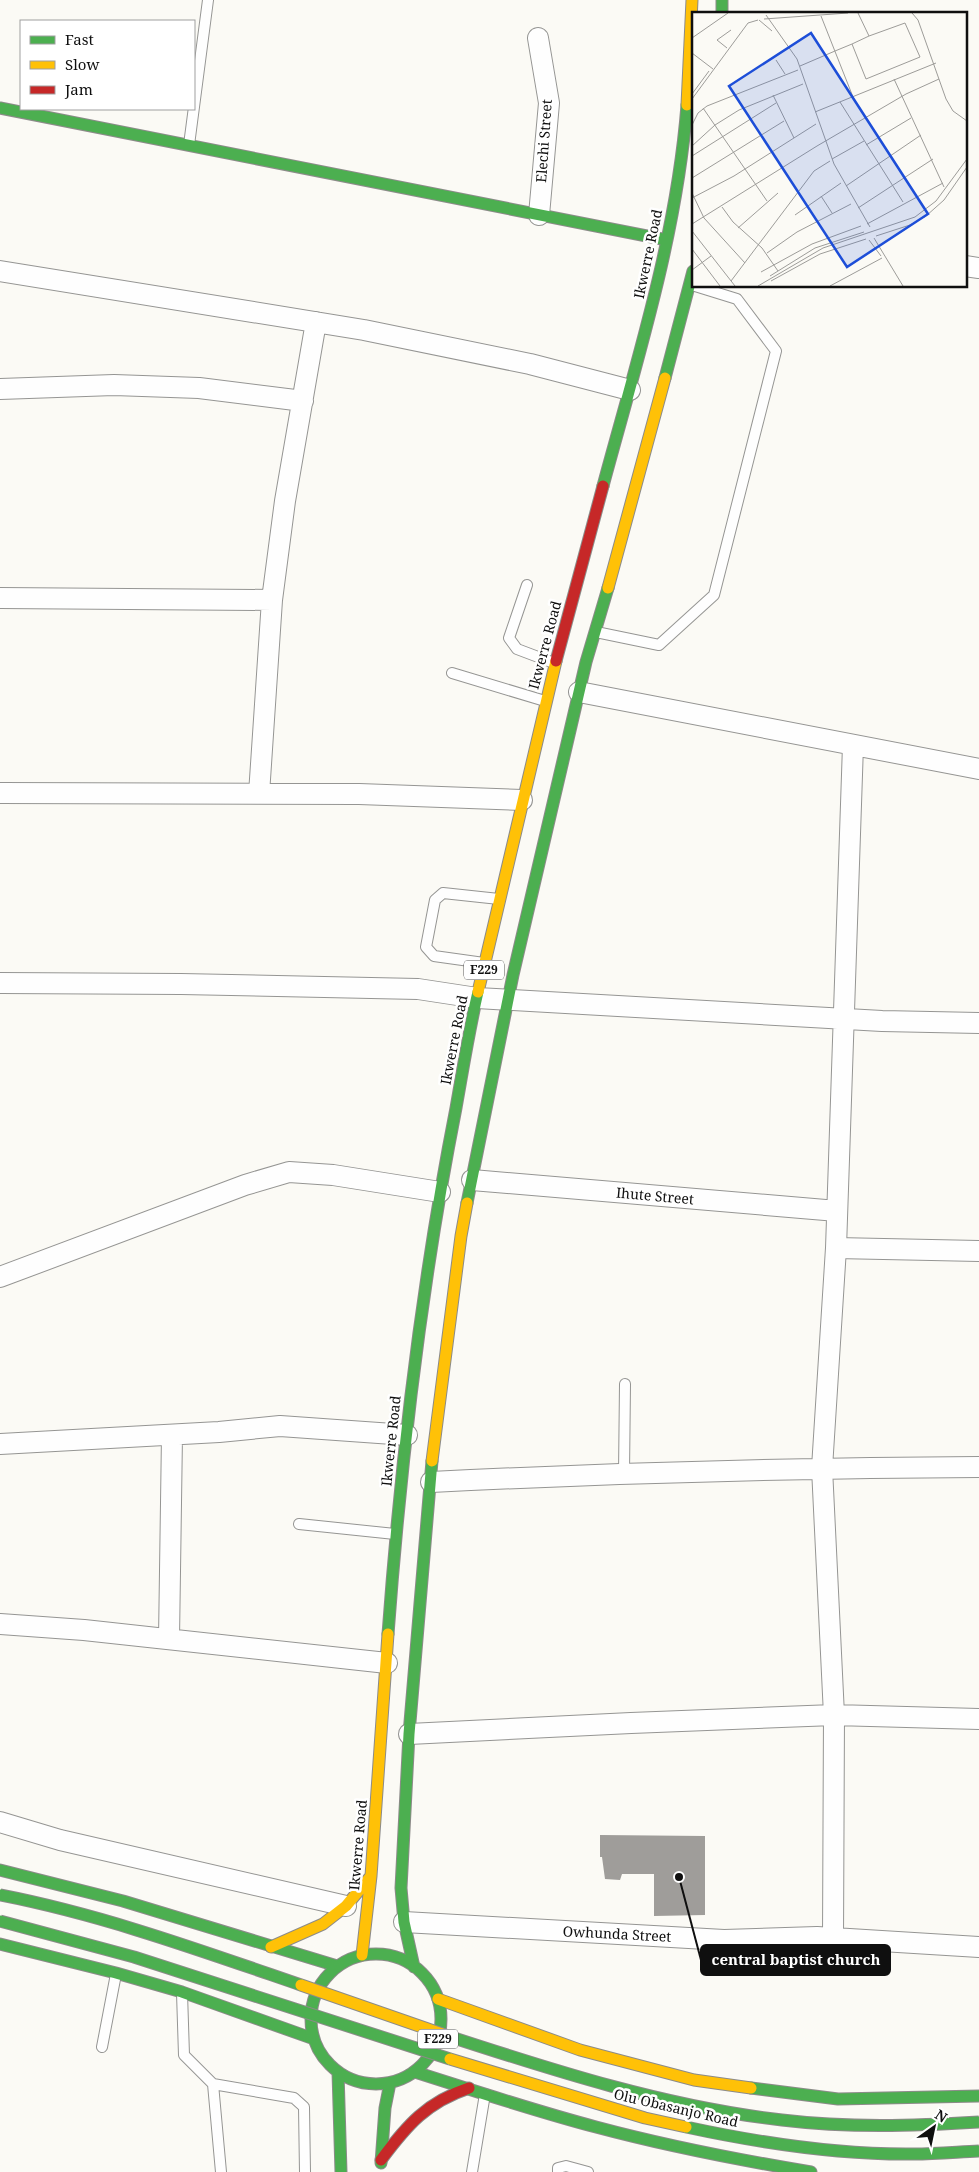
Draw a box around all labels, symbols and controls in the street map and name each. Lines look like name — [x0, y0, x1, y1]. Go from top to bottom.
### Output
inset map — [692, 12, 966, 288]
legend — [20, 20, 195, 110]
text: Fast — [65, 29, 94, 49]
text: Slow — [65, 54, 99, 74]
text: Jam — [64, 79, 93, 99]
street label: Elechi Street — [531, 99, 556, 183]
street label: Ikwerre Road — [629, 207, 666, 300]
street label: Ikwerre Road — [524, 598, 566, 691]
road number: F229 — [464, 960, 504, 980]
street label: Ikwerre Road — [436, 993, 472, 1086]
street label: Ihute Street — [615, 1183, 695, 1208]
street label: Ikwerre Road — [376, 1394, 405, 1487]
street label: Ikwerre Road — [344, 1798, 371, 1891]
street label: Owhunda Street — [562, 1921, 672, 1946]
callout: central baptist church — [701, 1945, 890, 1975]
text: central baptist church — [712, 1949, 880, 1969]
road number: F229 — [418, 2030, 458, 2048]
street label: Olu Obasanjo Road — [612, 2084, 741, 2131]
north arrow — [909, 2102, 959, 2152]
text: N — [932, 2105, 951, 2127]

